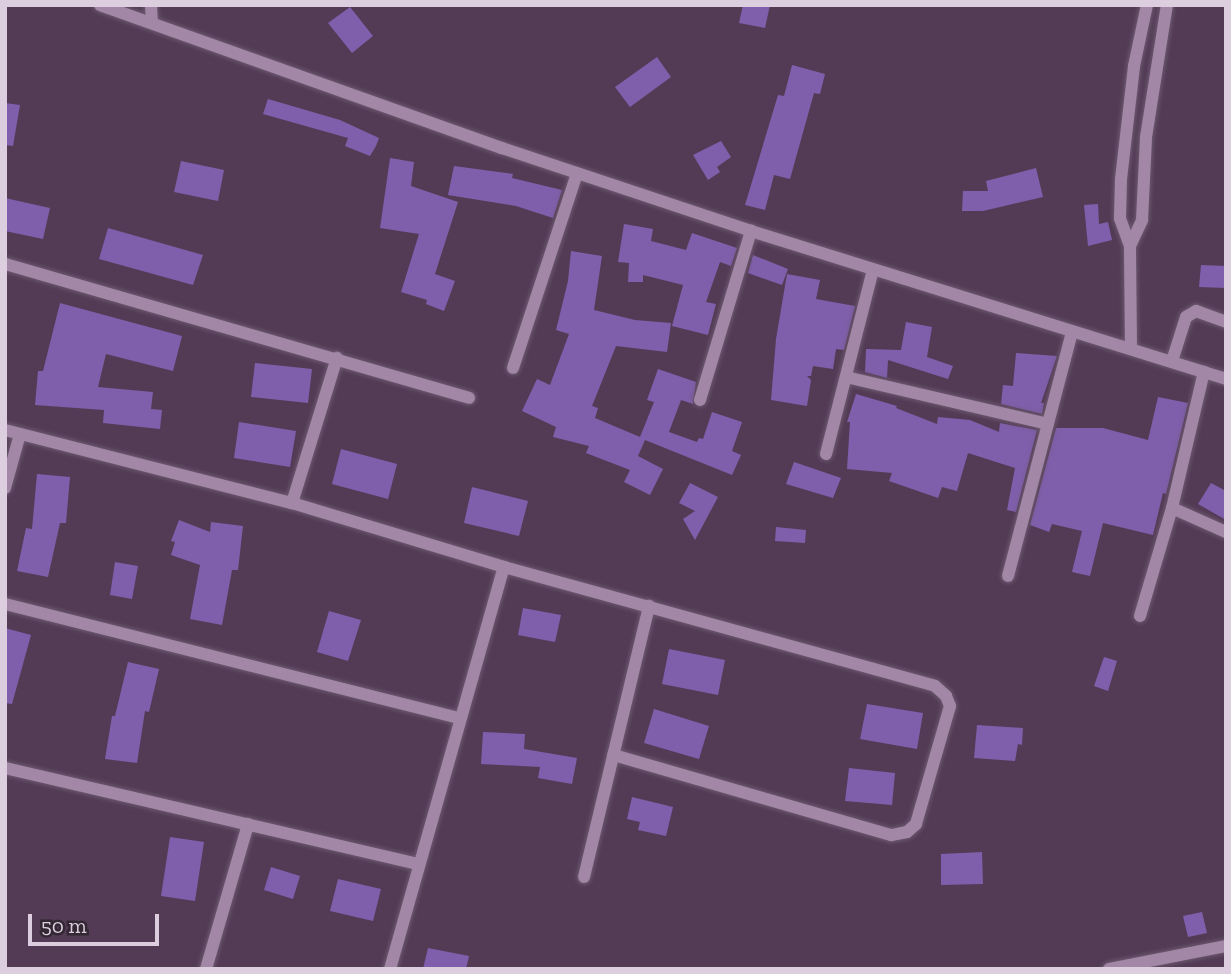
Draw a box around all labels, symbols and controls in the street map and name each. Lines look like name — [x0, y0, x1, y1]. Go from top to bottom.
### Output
scale bar — [32, 900, 163, 944]
text: 50 m — [41, 913, 87, 938]

